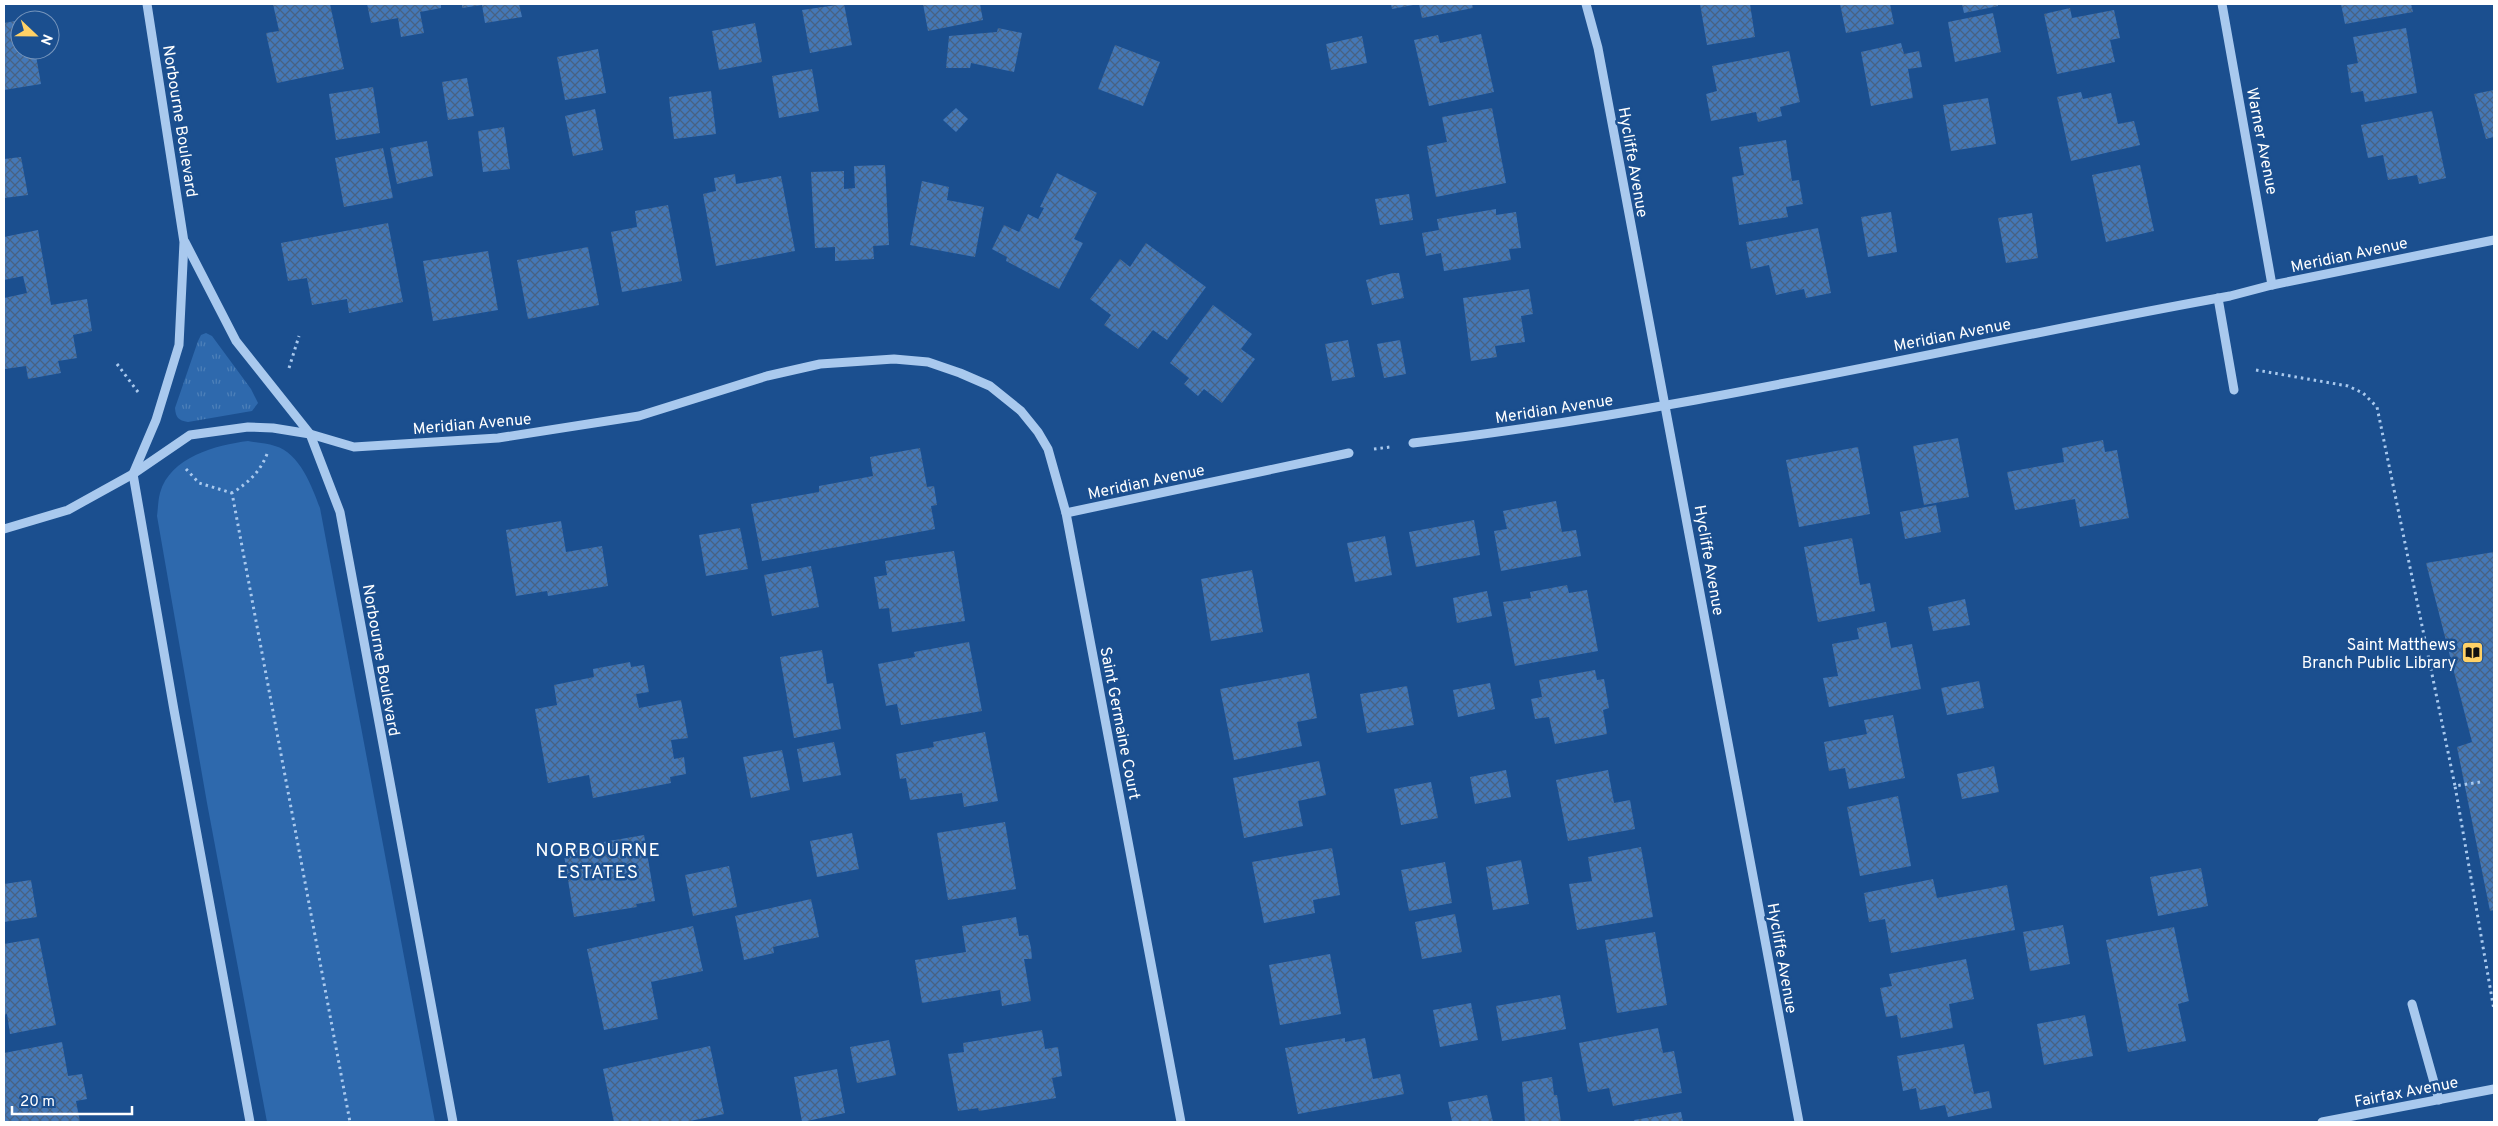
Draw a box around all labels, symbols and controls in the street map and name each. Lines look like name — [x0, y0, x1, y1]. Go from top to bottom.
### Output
north arrow — [10, 10, 60, 60]
text: N — [36, 31, 55, 47]
street label: Norbourne Boulevard — [157, 44, 201, 199]
street label: Warner Avenue — [2241, 86, 2281, 197]
street label: Hycliffe Avenue — [1612, 106, 1652, 219]
street label: Meridian Avenue — [2289, 234, 2410, 278]
street label: Meridian Avenue — [1892, 315, 2013, 357]
street label: Meridian Avenue — [1494, 391, 1615, 429]
street label: Meridian Avenue — [412, 410, 532, 440]
street label: Meridian Avenue — [1086, 461, 1207, 505]
street label: Hycliffe Avenue — [1688, 504, 1728, 617]
street label: Norbourne Boulevard — [357, 583, 403, 738]
place label: Saint Matthews Branch Public Library — [2302, 636, 2456, 674]
library icon: Saint Matthews Branch Public Library — [2460, 641, 2484, 665]
street label: Saint Germaine Court — [1094, 645, 1144, 802]
district label: NORBOURNE ESTATES — [535, 839, 661, 885]
street label: Hycliffe Avenue — [1761, 902, 1801, 1015]
street label: Fairfax Avenue — [2353, 1073, 2460, 1113]
scale bar — [12, 1084, 132, 1116]
text: 20 m — [20, 1093, 55, 1112]

